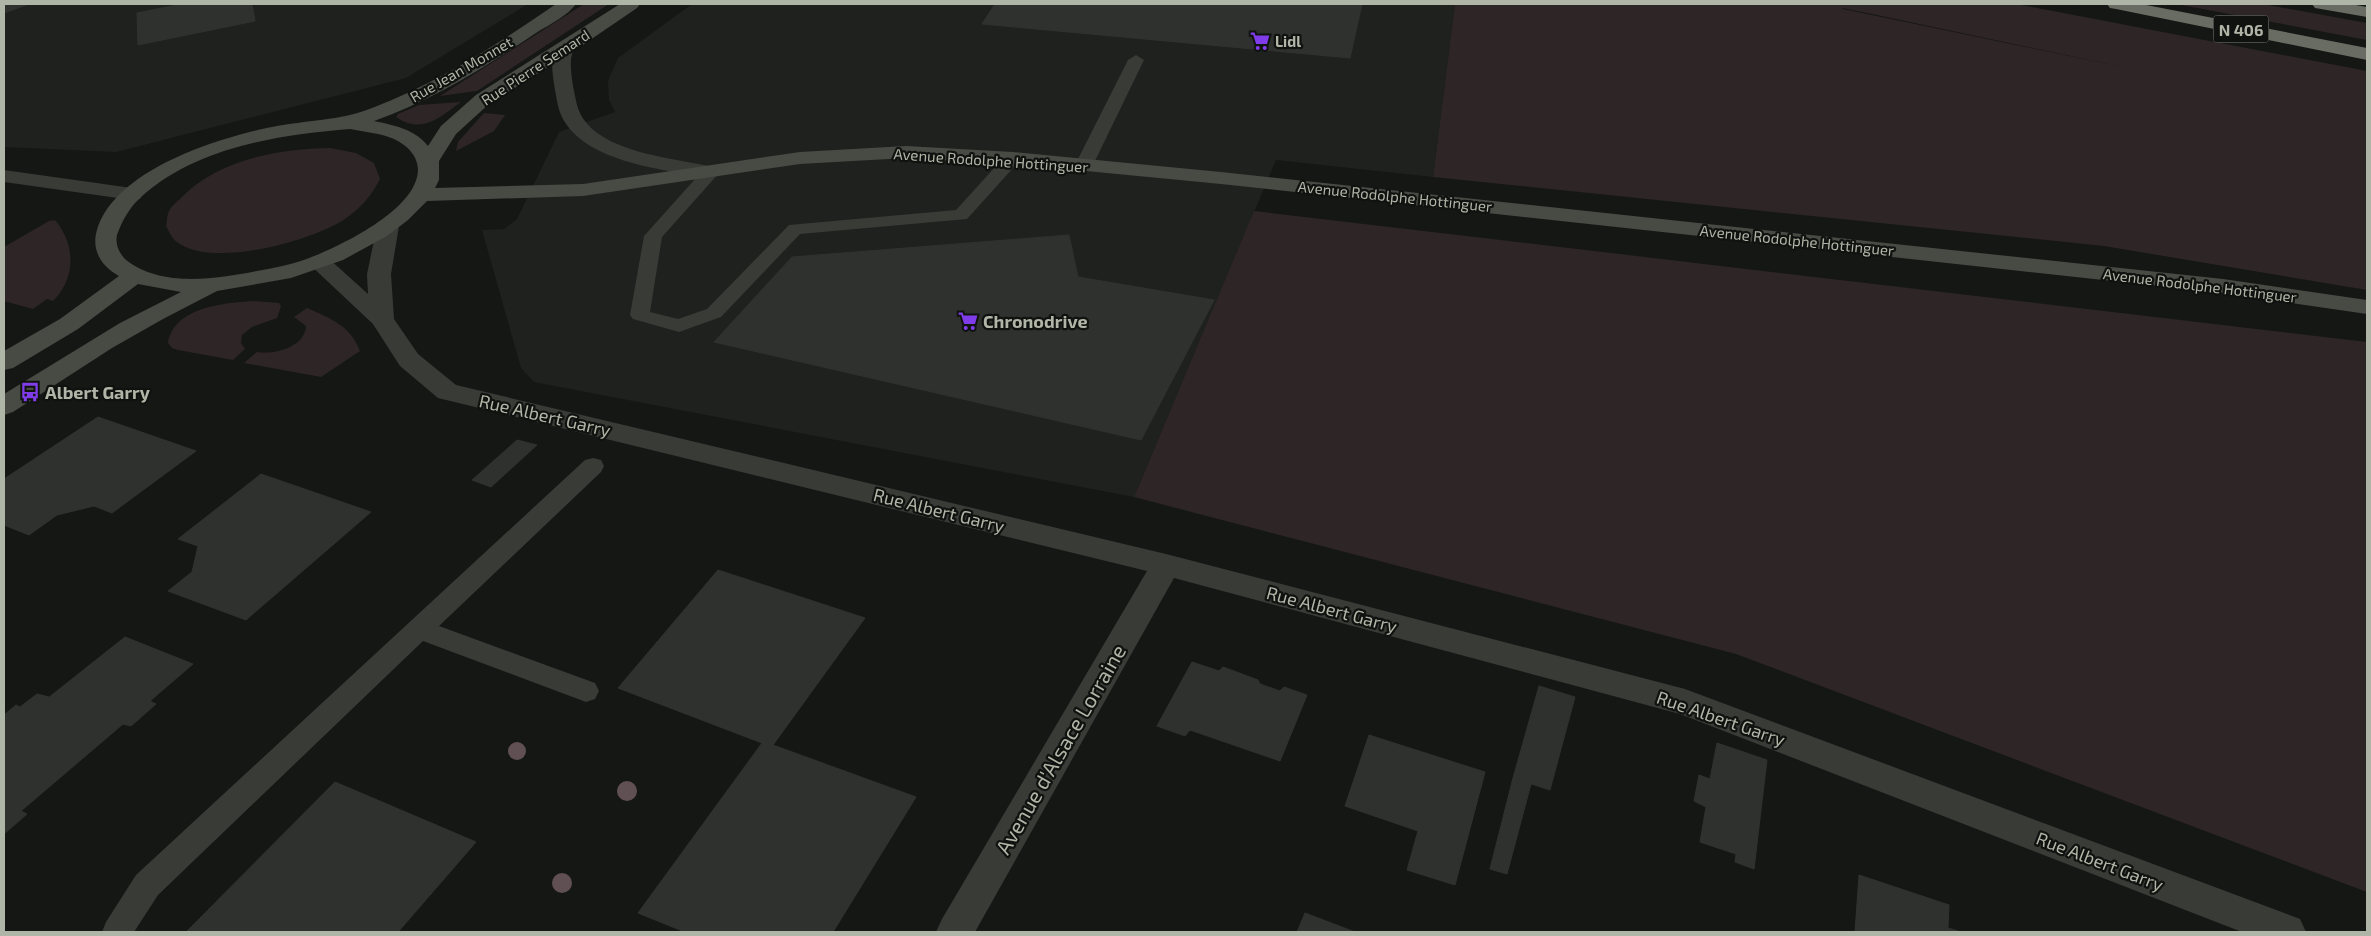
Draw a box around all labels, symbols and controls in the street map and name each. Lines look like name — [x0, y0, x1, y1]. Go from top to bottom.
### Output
road number: N 406 — [2214, 15, 2268, 42]
street label: Rue Pierre Semard — [478, 25, 592, 109]
supermarket icon: Lidl — [1249, 30, 1271, 52]
street label: Rue Jean Monnet — [407, 32, 516, 106]
place label: Lidl — [1275, 32, 1301, 50]
street label: Avenue Rodolphe Hottinguer — [893, 144, 1089, 176]
street label: Avenue Rodolphe Hottinguer — [1297, 177, 1493, 215]
street label: Avenue Rodolphe Hottinguer — [1699, 221, 1895, 259]
street label: Avenue Rodolphe Hottinguer — [2102, 264, 2298, 306]
supermarket icon: Chronodrive — [957, 310, 979, 332]
place label: Chronodrive — [983, 310, 1088, 332]
bus stop icon: Albert Garry — [19, 381, 41, 403]
place label: Albert Garry — [45, 381, 151, 403]
street label: Rue Albert Garry — [477, 389, 613, 441]
street label: Rue Albert Garry — [871, 483, 1007, 537]
street label: Rue Albert Garry — [1264, 581, 1400, 637]
street label: Avenue d'Alsace Lorraine — [990, 640, 1130, 858]
street label: Rue Albert Garry — [1654, 686, 1789, 750]
street label: Rue Albert Garry — [2033, 827, 2167, 896]

